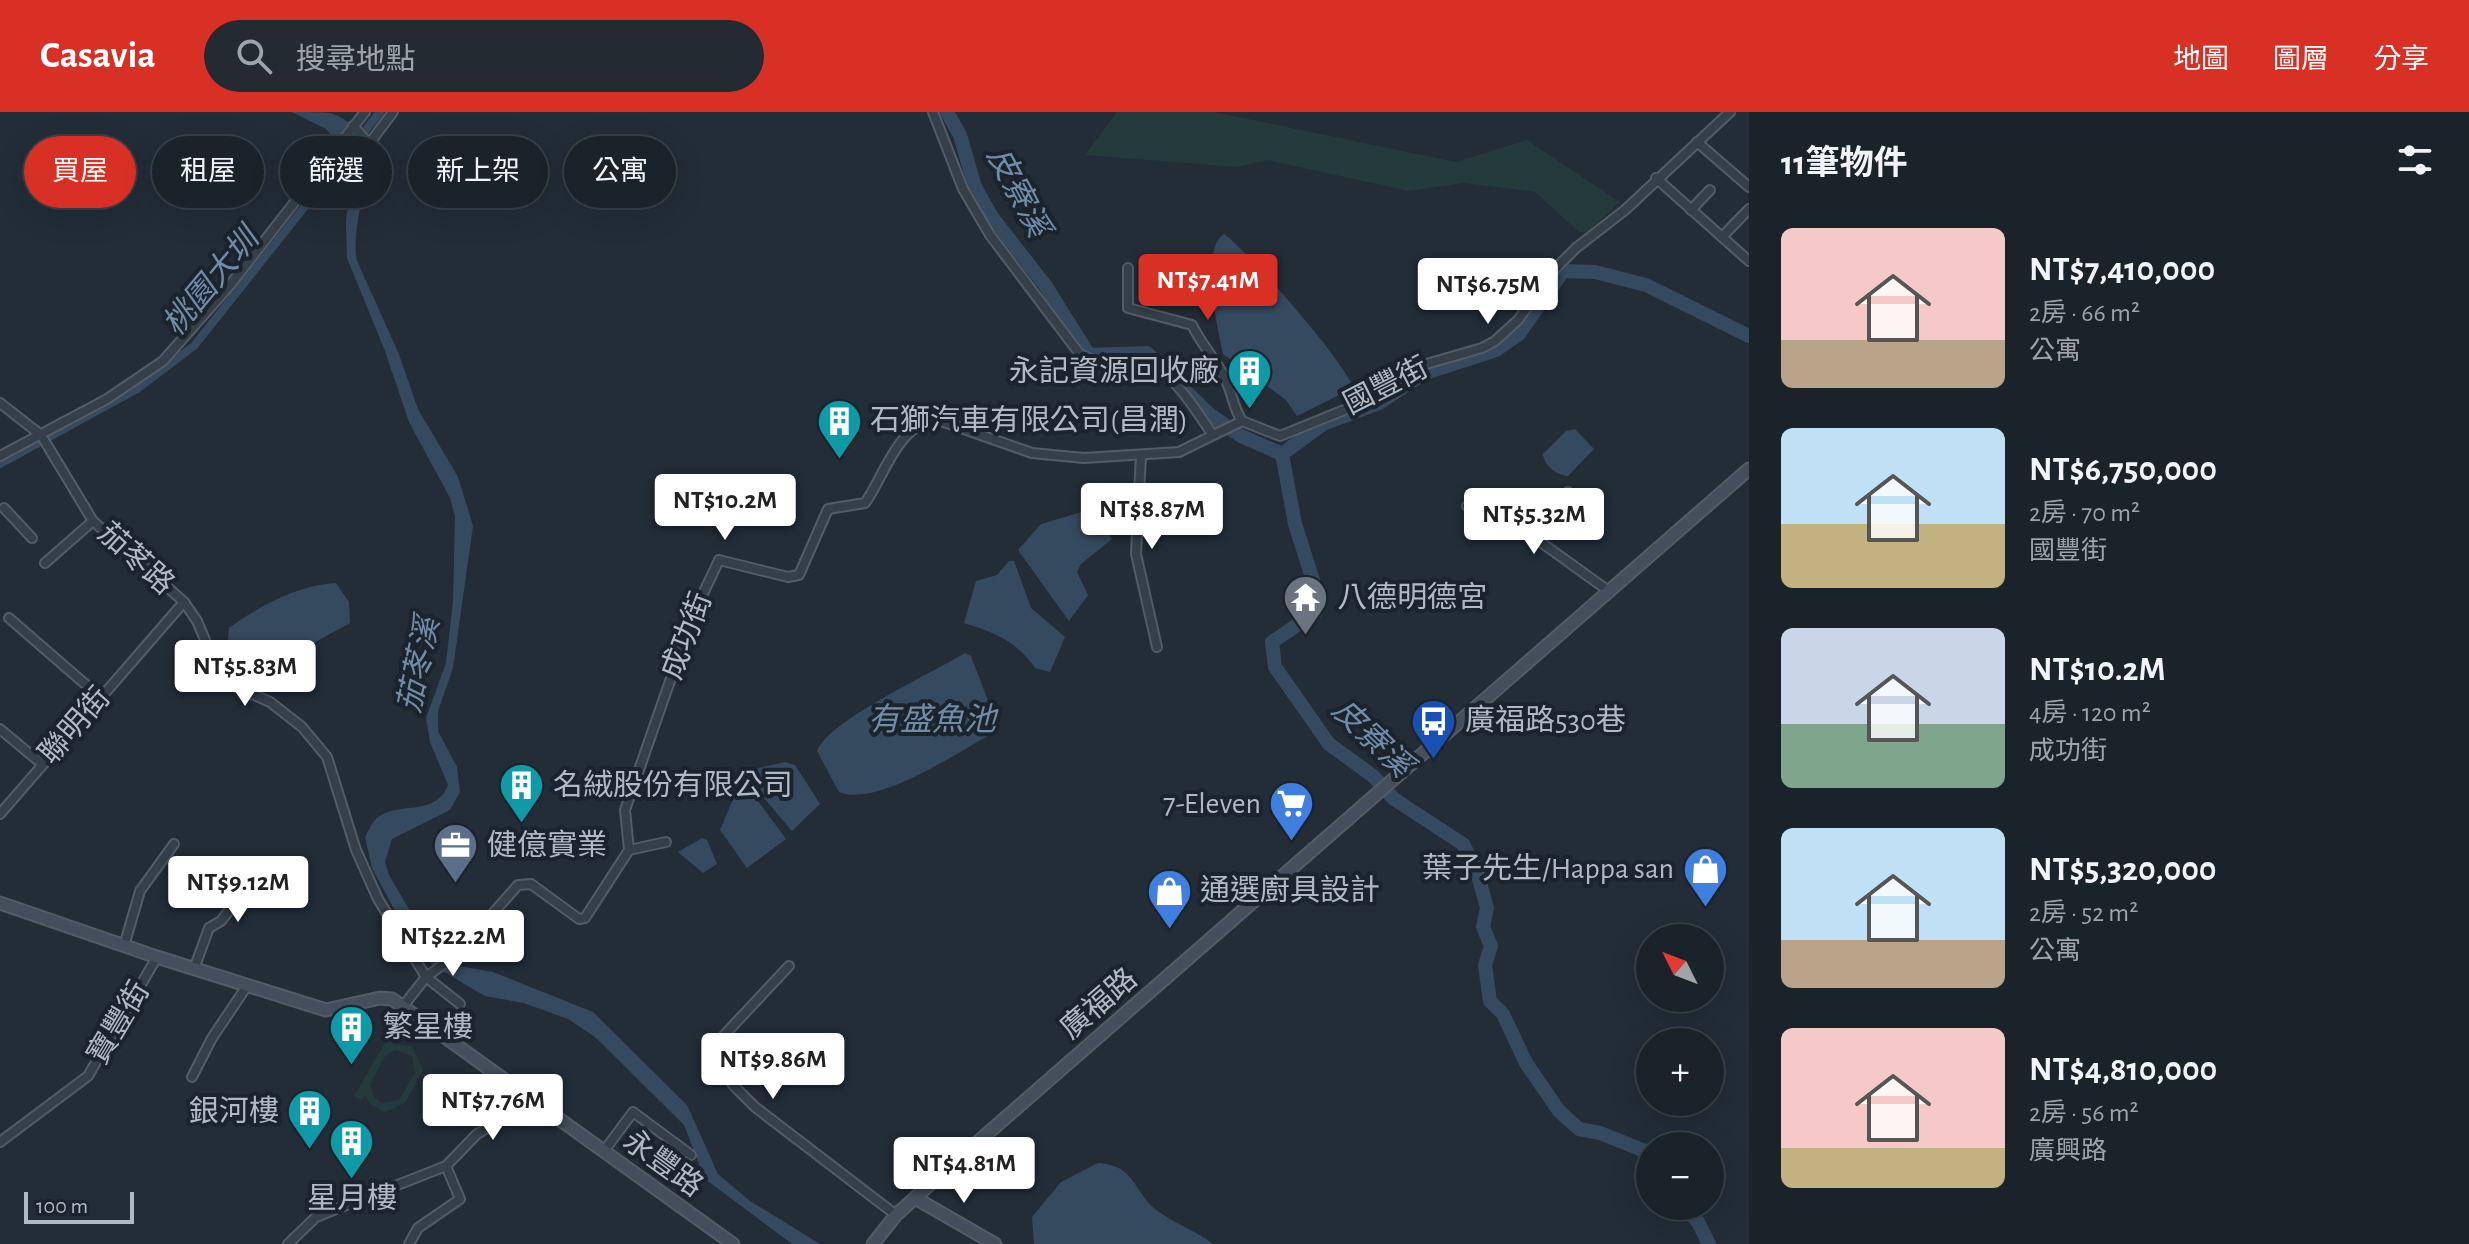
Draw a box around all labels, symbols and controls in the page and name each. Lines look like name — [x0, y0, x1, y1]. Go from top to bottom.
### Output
search box — [204, 20, 764, 92]
icon: search — [232, 34, 276, 78]
text: Casavia — [40, 37, 156, 75]
text: 搜尋地點 — [296, 45, 416, 75]
text: 地圖 — [2173, 46, 2229, 74]
text: 圖層 — [2273, 46, 2329, 74]
text: 分享 — [2373, 46, 2429, 74]
chip: 買屋 — [24, 136, 136, 208]
chip: 租屋 — [152, 136, 264, 208]
chip: 篩選 — [280, 136, 392, 208]
chip: 新上架 — [408, 136, 548, 208]
chip: 公寓 — [564, 136, 676, 208]
icon: filters — [2393, 138, 2437, 182]
water label: 皮寮溪 — [981, 141, 1058, 245]
text: 11筆物件 — [1781, 147, 1907, 181]
water label: 桃園大圳 — [157, 219, 267, 341]
text: NT$7,410,000 — [2029, 253, 2215, 287]
pin: NT$7.41M — [1125, 254, 1291, 322]
pin: NT$6.75M — [1405, 258, 1571, 326]
icon: home — [1845, 260, 1941, 356]
text: NT$7.41M — [1156, 267, 1260, 293]
text: NT$6.75M — [1436, 271, 1540, 297]
text: 2房 · 66 m² — [2029, 300, 2140, 326]
text: 公寓 — [2029, 338, 2081, 364]
building icon: 永記資源回收廠 — [1226, 348, 1274, 411]
street label: 國豐街 — [1338, 350, 1433, 420]
place label: 永記資源回收廠 — [1009, 355, 1219, 387]
building icon: 石獅汽車有限公司(昌潤) — [815, 397, 863, 460]
place label: 石獅汽車有限公司(昌潤) — [870, 404, 1188, 436]
text: NT$6,750,000 — [2029, 453, 2217, 487]
icon: home — [1845, 460, 1941, 556]
pin: NT$10.2M — [642, 474, 808, 542]
pin: NT$8.87M — [1069, 483, 1235, 551]
text: NT$10.2M — [673, 487, 777, 513]
pin: NT$5.32M — [1451, 488, 1617, 556]
text: NT$8.87M — [1099, 496, 1205, 522]
text: 2房 · 70 m² — [2029, 500, 2140, 526]
text: NT$5.32M — [1482, 501, 1586, 527]
street label: 茄苳路 — [93, 516, 181, 600]
text: 國豐街 — [2029, 538, 2107, 564]
temple icon: 八德明德宮 — [1282, 574, 1330, 637]
place label: 八德明德宮 — [1337, 581, 1487, 613]
street label: 成功街 — [655, 588, 717, 683]
water label: 茄苳溪 — [392, 611, 445, 715]
pin: NT$5.83M — [162, 640, 328, 708]
text: NT$5.83M — [193, 653, 297, 679]
text: NT$10.2M — [2029, 653, 2166, 687]
icon: home — [1845, 660, 1941, 756]
street label: 聯明街 — [33, 681, 116, 770]
water label: 皮寮溪 — [1326, 692, 1422, 786]
bus stop icon: 廣福路530巷 — [1410, 697, 1458, 760]
text: 4房 · 120 m² — [2029, 700, 2151, 726]
water label: 有盛魚池 — [868, 703, 999, 736]
place label: 廣福路530巷 — [1465, 704, 1626, 736]
text: 成功街 — [2029, 738, 2107, 764]
building icon: 名絨股份有限公司 — [498, 762, 546, 825]
place label: 名絨股份有限公司 — [553, 769, 793, 801]
supermarket icon: 7-Eleven — [1268, 780, 1316, 843]
place label: 7-Eleven — [1163, 789, 1261, 819]
office icon: 健億實業 — [432, 822, 480, 885]
place label: 健億實業 — [487, 829, 607, 861]
shop icon: 葉子先生/Happa san — [1681, 845, 1729, 908]
place label: 葉子先生/Happa san — [1422, 852, 1674, 884]
text: NT$5,320,000 — [2029, 853, 2217, 887]
pin: NT$9.12M — [155, 856, 321, 924]
icon: home — [1845, 860, 1941, 956]
shop icon: 通選廚具設計 — [1145, 867, 1193, 930]
text: NT$9.12M — [186, 869, 290, 895]
place label: 通選廚具設計 — [1200, 874, 1380, 906]
text: 2房 · 52 m² — [2029, 900, 2138, 926]
pin: NT$22.2M — [370, 910, 536, 978]
text: NT$22.2M — [400, 923, 506, 949]
north arrow — [1636, 924, 1724, 1012]
map controls — [1636, 924, 1724, 1220]
text: 公寓 — [2029, 938, 2081, 964]
street label: 廣福路 — [1054, 962, 1143, 1045]
street label: 寶豐街 — [81, 976, 155, 1069]
building icon: 繁星樓 — [328, 1004, 376, 1067]
place label: 繁星樓 — [383, 1011, 473, 1043]
button: + — [1636, 1028, 1724, 1116]
pin: NT$9.86M — [690, 1033, 856, 1101]
text: NT$9.86M — [719, 1046, 827, 1072]
text: NT$4,810,000 — [2029, 1053, 2217, 1087]
icon: home — [1845, 1060, 1941, 1156]
pin: NT$7.76M — [410, 1074, 576, 1142]
text: NT$7.76M — [441, 1087, 545, 1113]
building icon: 銀河樓 — [286, 1088, 334, 1151]
place label: 銀河樓 — [189, 1095, 279, 1127]
text: 2房 · 56 m² — [2029, 1100, 2139, 1126]
building icon: 星月樓 — [328, 1117, 376, 1180]
street label: 永豐路 — [618, 1124, 709, 1203]
button: − — [1636, 1132, 1724, 1220]
pin: NT$4.81M — [881, 1137, 1047, 1205]
text: 廣興路 — [2029, 1138, 2107, 1164]
text: NT$4.81M — [912, 1150, 1016, 1176]
place label: 星月樓 — [307, 1182, 397, 1214]
scale bar — [24, 1188, 134, 1224]
text: 100 m — [36, 1195, 88, 1217]

